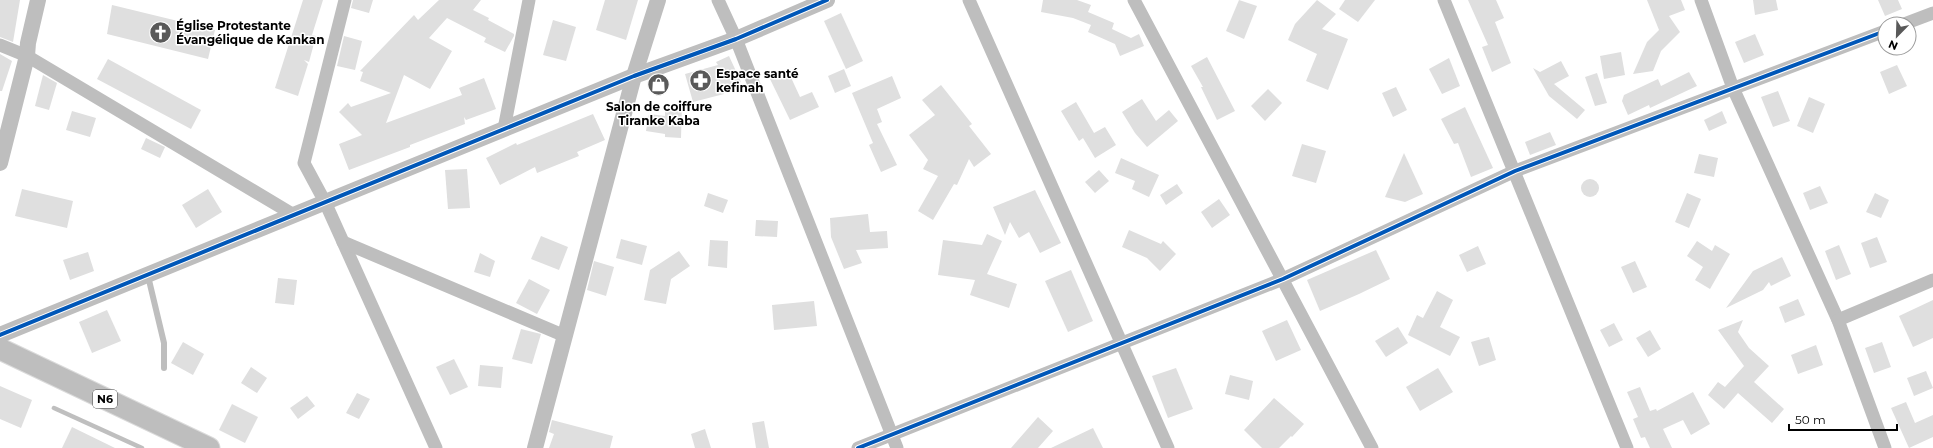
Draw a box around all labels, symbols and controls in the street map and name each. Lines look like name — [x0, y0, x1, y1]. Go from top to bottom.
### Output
north arrow — [1877, 16, 1917, 56]
place label: Église Protestante Évangélique de Kankan — [176, 18, 324, 47]
church icon: Église Protestante Évangélique de Kankan — [147, 19, 173, 45]
text: N — [1886, 37, 1900, 53]
place label: Espace santé kefinah — [716, 66, 799, 95]
pharmacy icon: Espace santé kefinah — [687, 67, 713, 93]
shop icon: Salon de coiffure Tiranke Kaba — [646, 72, 672, 98]
place label: Salon de coiffure Tiranke Kaba — [606, 99, 713, 128]
road number: N6 — [93, 390, 117, 408]
scale bar — [1789, 406, 1897, 432]
text: 50 m — [1795, 412, 1826, 427]

